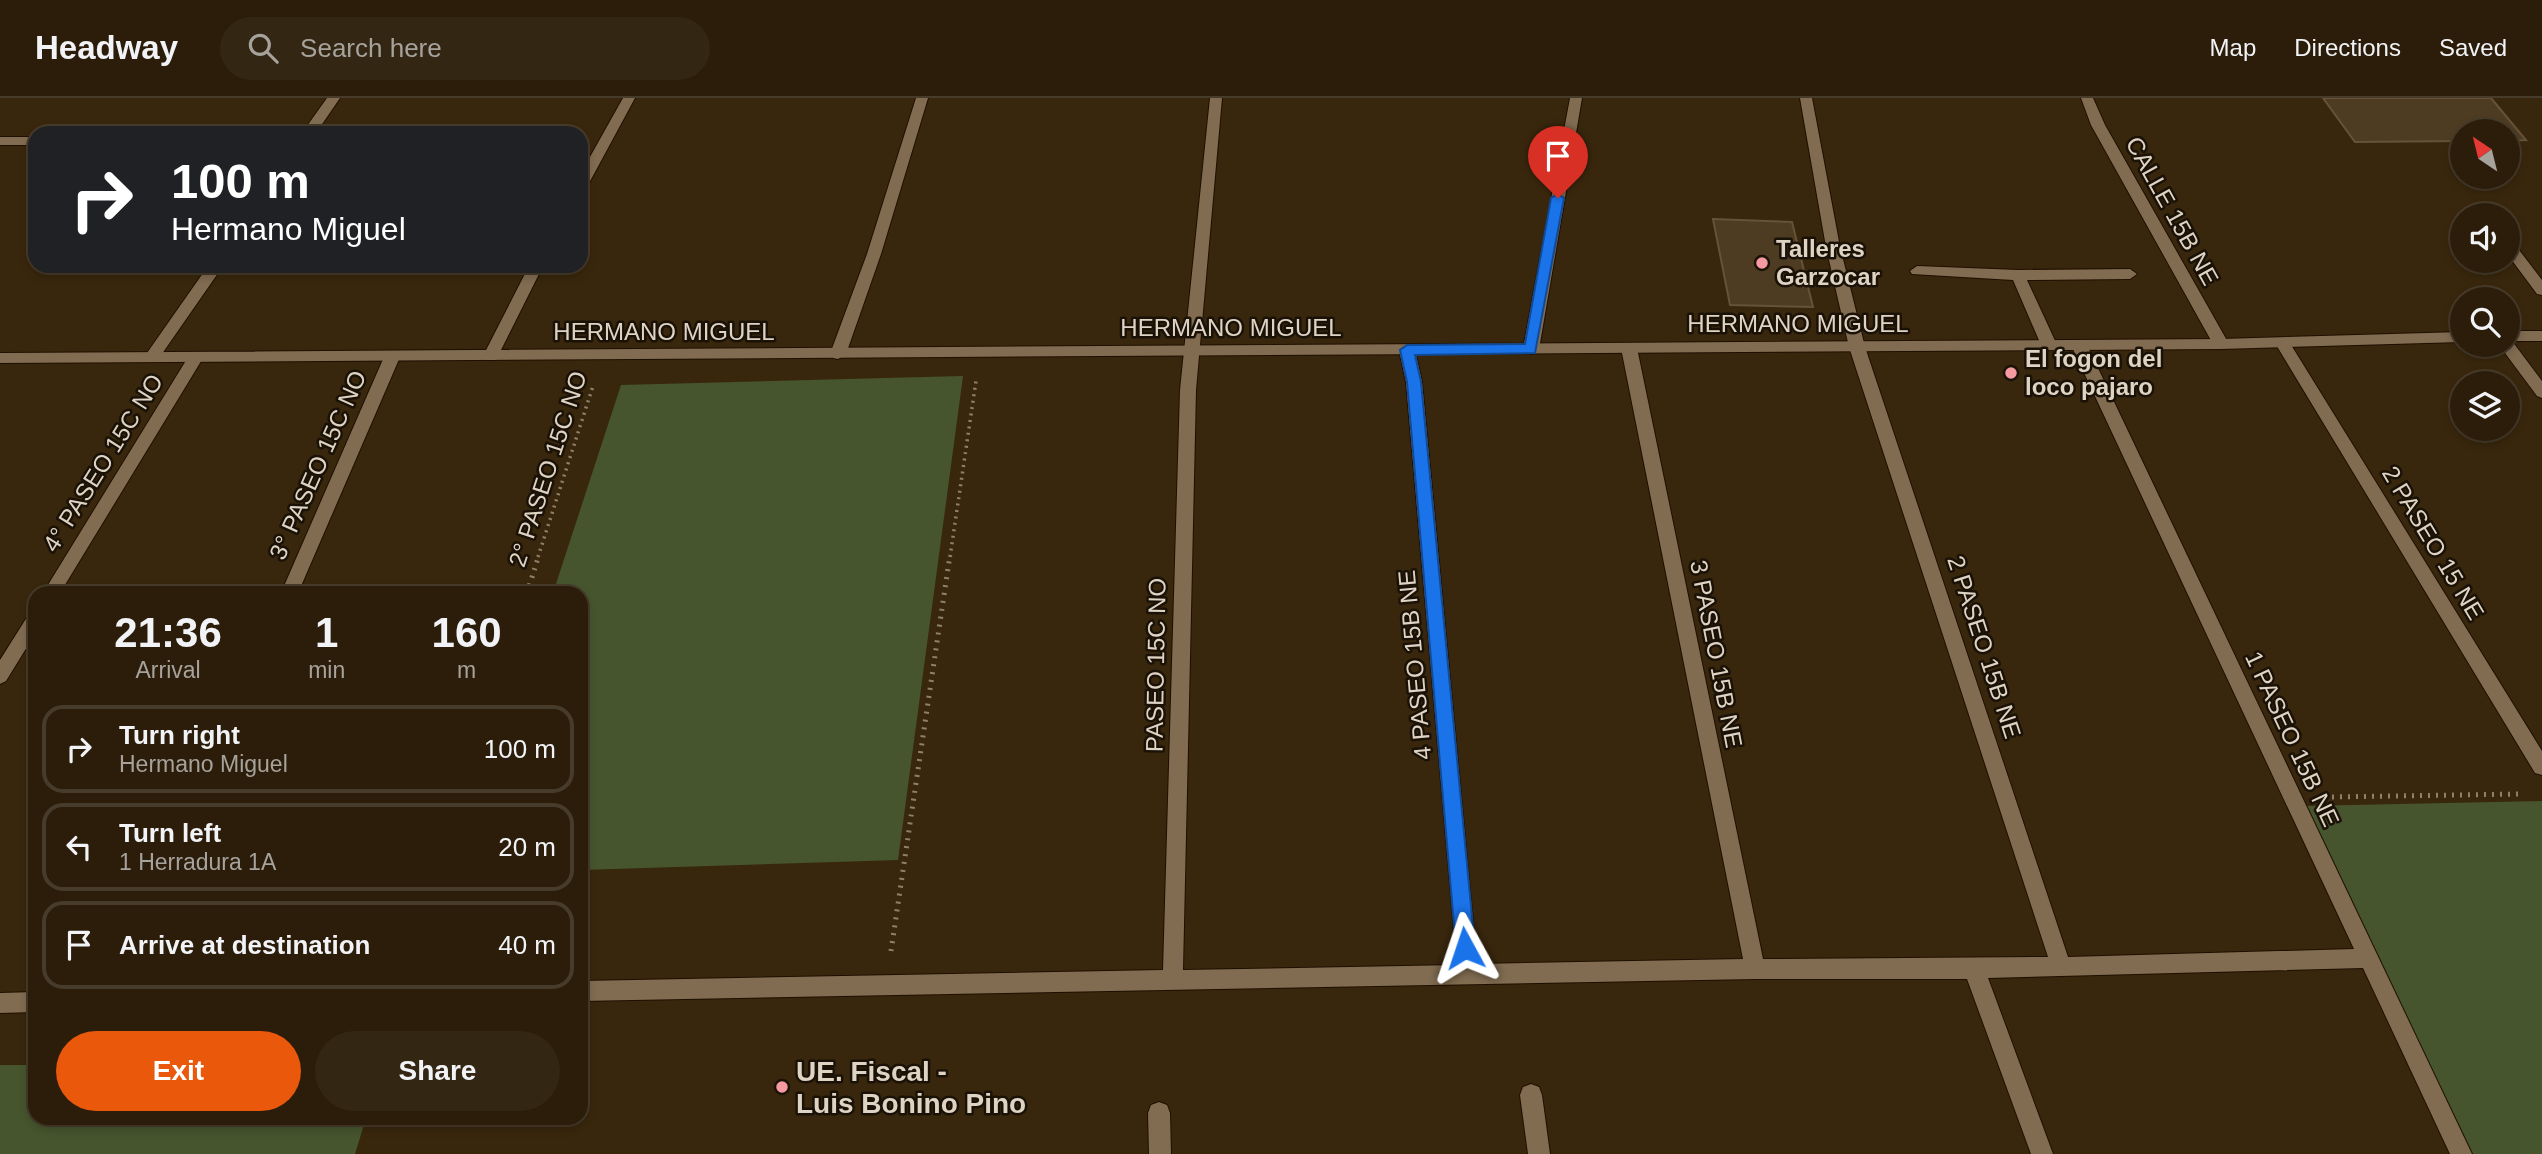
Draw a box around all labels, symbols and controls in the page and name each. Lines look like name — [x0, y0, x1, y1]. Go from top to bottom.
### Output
search box — [220, 17, 710, 80]
text: Headway — [35, 29, 178, 66]
icon: search — [244, 29, 282, 67]
text: Search here — [300, 33, 442, 63]
text: Map — [2210, 34, 2256, 61]
text: Directions — [2294, 34, 2401, 61]
text: Saved — [2439, 34, 2507, 61]
north arrow — [2450, 119, 2520, 189]
map controls — [2450, 119, 2520, 441]
pin — [1528, 126, 1588, 198]
street label: CALLE 15B NE — [2121, 132, 2224, 290]
icon: arrive — [1539, 137, 1577, 175]
icon: right — [56, 154, 147, 245]
text: 100 m — [171, 154, 310, 208]
button: sound — [2450, 203, 2520, 273]
text: Hermano Miguel — [171, 211, 406, 247]
place label: Talleres Garzocar — [1776, 235, 1880, 290]
marker: Talleres Garzocar — [1754, 255, 1770, 271]
button: search — [2450, 287, 2520, 357]
street label: HERMANO MIGUEL — [1687, 310, 1909, 337]
street label: HERMANO MIGUEL — [1120, 314, 1342, 341]
street label: HERMANO MIGUEL — [553, 318, 775, 345]
place label: El fogon del loco pajaro — [2025, 345, 2162, 400]
marker: El fogon del loco pajaro — [2003, 365, 2019, 381]
street label: 3° PASEO 15C NO — [264, 366, 371, 563]
street label: 2° PASEO 15C NO — [503, 368, 592, 570]
street label: 4° PASEO 15C NO — [37, 369, 168, 556]
button: layers — [2450, 371, 2520, 441]
street label: 2 PASEO 15 NE — [2377, 461, 2490, 624]
street label: 2 PASEO 15B NE — [1942, 552, 2027, 742]
street label: 3 PASEO 15B NE — [1685, 558, 1748, 750]
street label: 4 PASEO 15B NE — [1393, 569, 1436, 761]
street label: PASEO 15C NO — [1140, 578, 1171, 752]
text: 21:36 — [114, 609, 222, 656]
text: 1 — [315, 609, 338, 656]
text: 160 — [432, 609, 502, 656]
street label: 1 PASEO 15B NE — [2240, 647, 2345, 831]
text: Arrival — [135, 657, 201, 683]
text: min — [308, 657, 345, 683]
text: m — [457, 657, 476, 683]
text: Turn right — [119, 720, 240, 750]
icon: right — [60, 730, 98, 768]
text: 100 m — [484, 734, 556, 764]
text: Hermano Miguel — [119, 751, 288, 777]
text: Turn left — [119, 818, 221, 848]
icon: left — [60, 828, 98, 866]
text: 20 m — [498, 832, 556, 862]
text: 1 Herradura 1A — [119, 849, 276, 875]
position arrow — [1428, 911, 1502, 985]
icon: arrive — [60, 926, 98, 964]
text: Arrive at destination — [119, 930, 370, 960]
text: 40 m — [498, 930, 556, 960]
button: Exit — [56, 1031, 301, 1111]
button: Share — [315, 1031, 560, 1111]
place label: UE. Fiscal - Luis Bonino Pino — [796, 1056, 1026, 1119]
marker: UE. Fiscal - Luis Bonino Pino — [774, 1079, 790, 1095]

